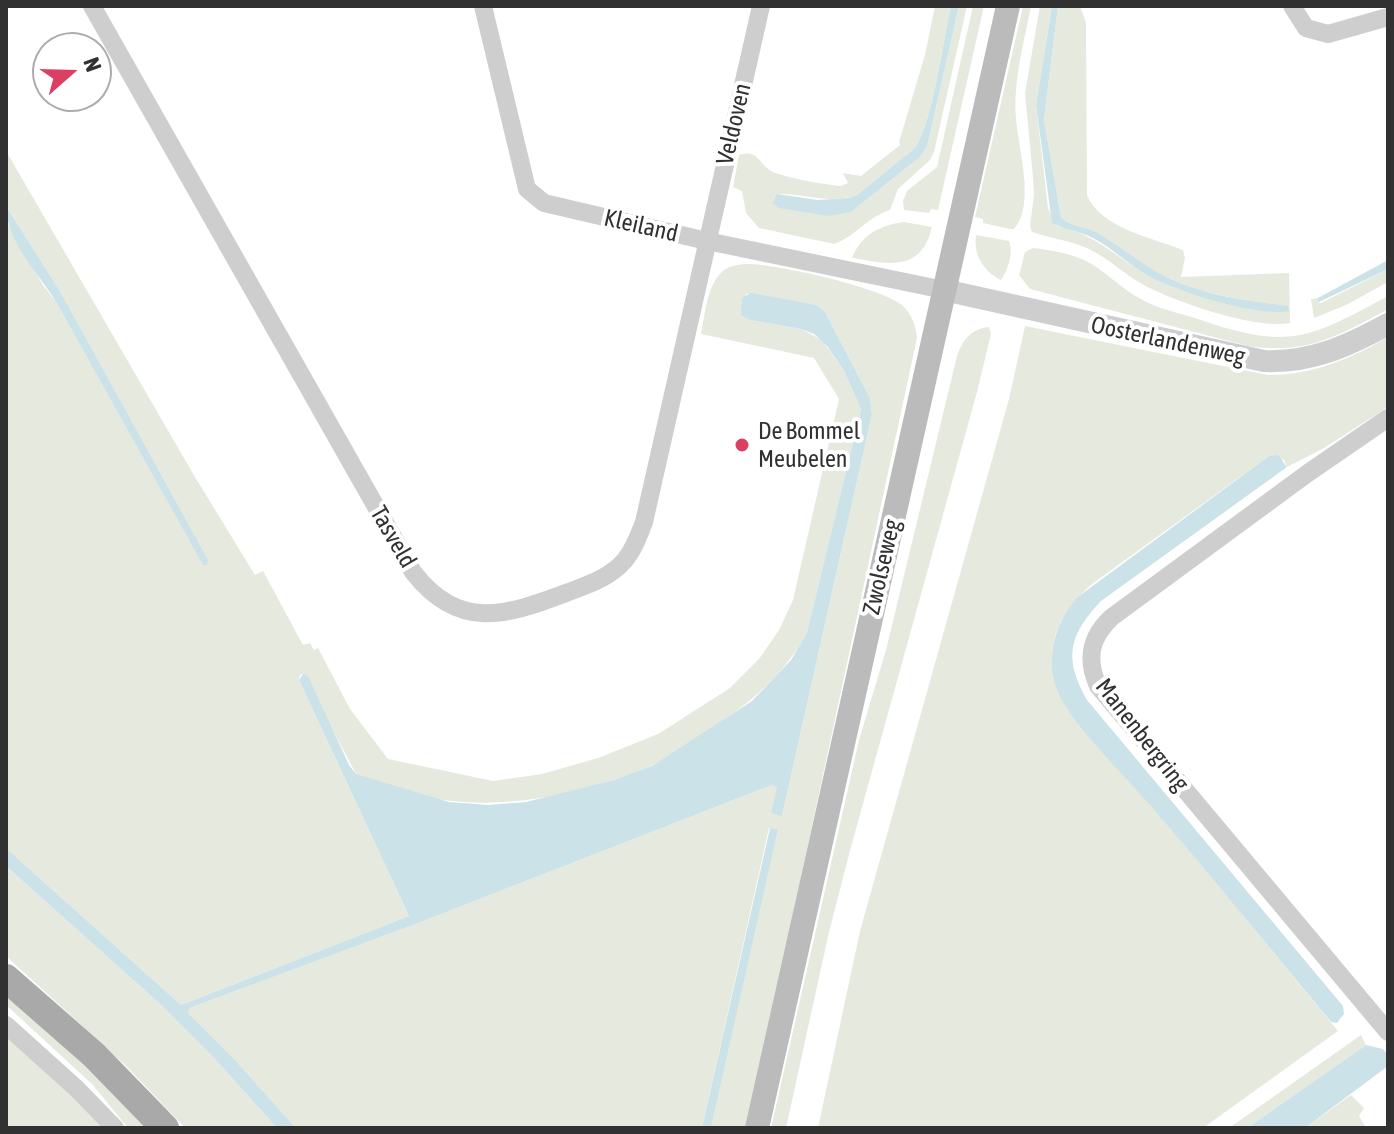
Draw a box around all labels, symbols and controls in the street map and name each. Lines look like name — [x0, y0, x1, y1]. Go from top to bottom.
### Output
north arrow — [32, 32, 112, 112]
text: N — [78, 54, 107, 75]
street label: Veldoven — [711, 80, 757, 168]
street label: Kleiland — [601, 204, 681, 248]
street label: Oosterlandenweg — [1088, 311, 1248, 371]
place label: De Bommel Meubelen — [758, 417, 860, 473]
marker: De Bommel Meubelen — [733, 436, 751, 454]
street label: Tasveld — [364, 501, 422, 573]
street label: Zwolseweg — [857, 517, 907, 617]
street label: Manenbergring — [1089, 673, 1195, 797]

